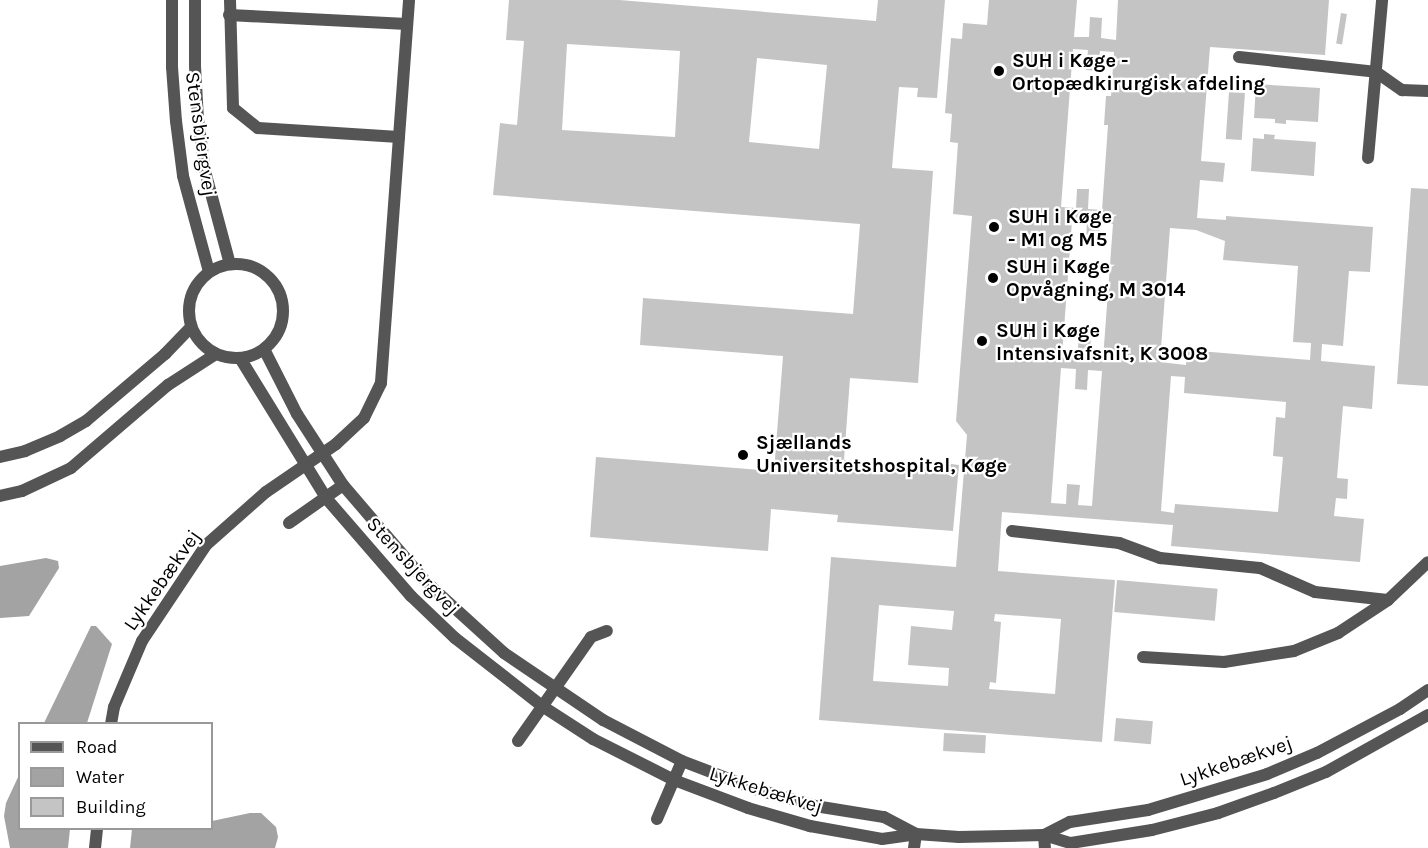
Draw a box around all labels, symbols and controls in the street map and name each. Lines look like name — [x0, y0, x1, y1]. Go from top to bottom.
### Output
place label: SUH i Køge - Ortopædkirurgisk afdeling — [1012, 48, 1265, 95]
marker: SUH i Køge - Ortopædkirurgisk afdeling — [990, 62, 1008, 80]
street label: Stensbjergvej — [180, 70, 222, 198]
place label: SUH i Køge - M1 og M5 — [1008, 204, 1112, 251]
marker: SUH i Køge - M1 og M5 — [985, 218, 1003, 236]
place label: SUH i Køge Opvågning, M 3014 — [1006, 254, 1185, 301]
marker: SUH i Køge Opvågning, M 3014 — [984, 269, 1002, 287]
place label: SUH i Køge Intensivafsnit, K 3008 — [996, 318, 1208, 365]
marker: SUH i Køge Intensivafsnit, K 3008 — [973, 332, 991, 350]
place label: Sjællands Universitetshospital, Køge — [756, 431, 1007, 478]
marker: Sjællands Universitetshospital, Køge — [734, 446, 752, 464]
street label: Stensbjergvej — [361, 512, 465, 620]
street label: Lykkebækvej — [118, 525, 206, 635]
legend — [18, 722, 213, 830]
street label: Lykkebækvej — [1177, 731, 1295, 791]
text: Road — [76, 736, 117, 758]
street label: Lykkebækvej — [706, 761, 826, 819]
text: Water — [76, 766, 124, 788]
text: Building — [76, 796, 146, 818]

